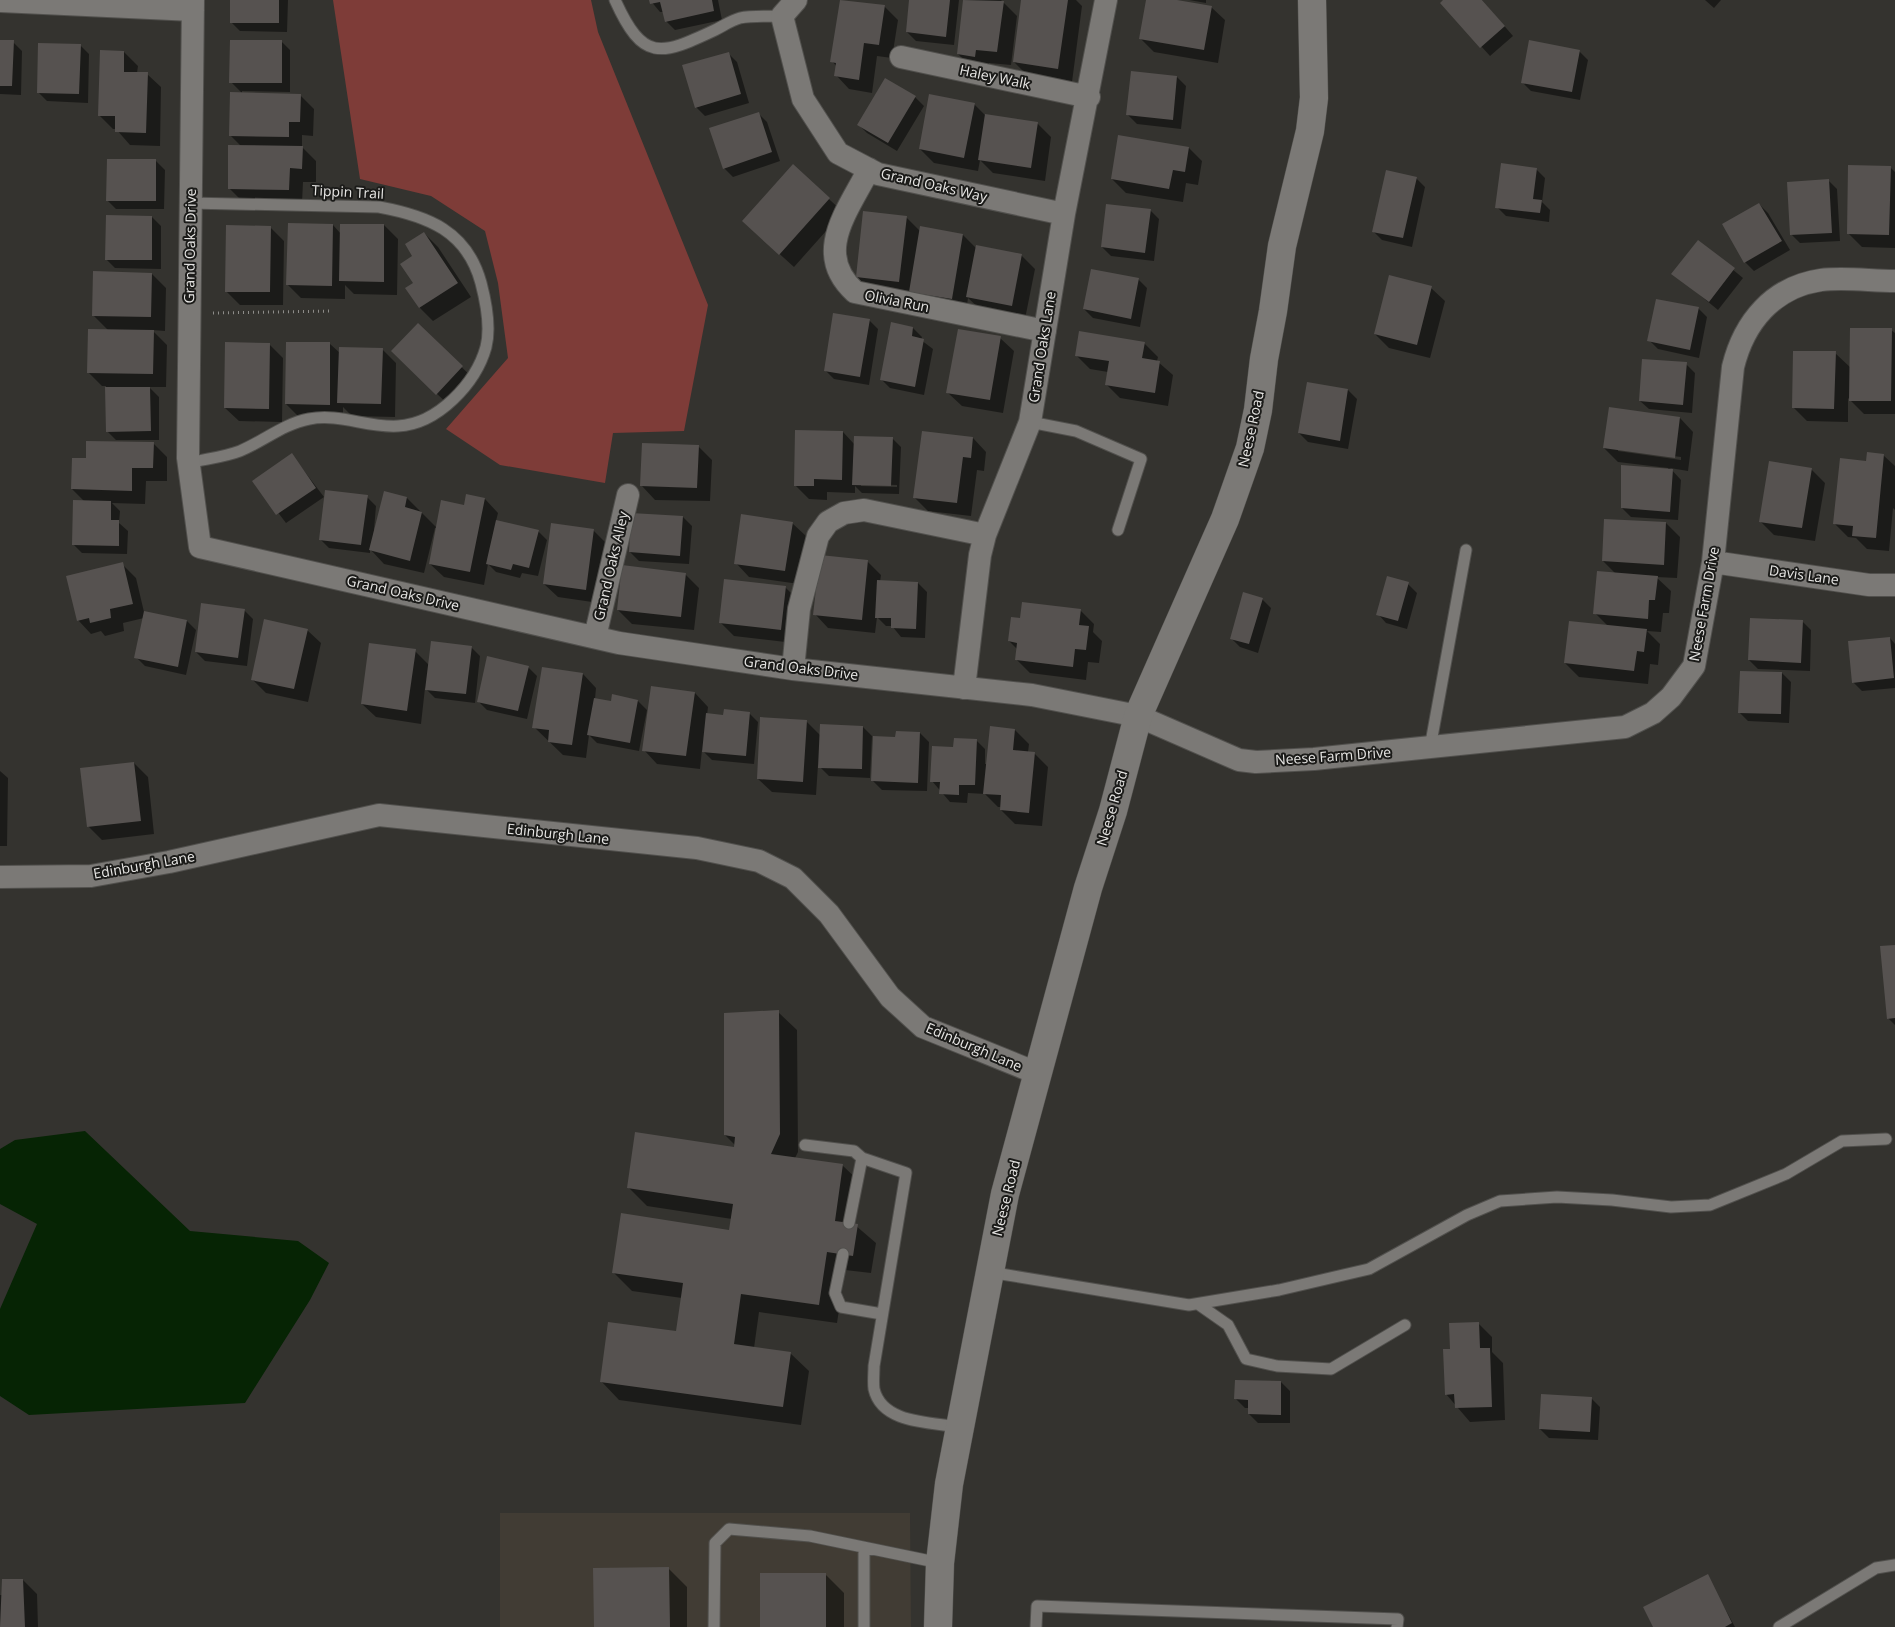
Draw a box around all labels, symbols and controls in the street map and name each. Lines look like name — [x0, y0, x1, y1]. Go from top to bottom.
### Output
street label: Haley Walk — [958, 60, 1033, 93]
street label: Grand Oaks Way — [879, 163, 990, 206]
street label: Tippin Trail — [311, 180, 385, 203]
street label: Grand Oaks Drive — [179, 188, 200, 304]
street label: Olivia Run — [863, 285, 931, 316]
street label: Grand Oaks Lane — [1023, 290, 1060, 404]
street label: Neese Road — [1233, 389, 1268, 469]
street label: Grand Oaks Alley — [589, 508, 633, 622]
street label: Neese Farm Drive — [1684, 545, 1723, 663]
street label: Davis Lane — [1768, 560, 1840, 589]
street label: Grand Oaks Drive — [345, 570, 461, 615]
street label: Grand Oaks Drive — [743, 651, 859, 684]
street label: Neese Farm Drive — [1274, 742, 1392, 769]
street label: Neese Road — [1092, 768, 1131, 848]
street label: Edinburgh Lane — [506, 819, 610, 848]
street label: Edinburgh Lane — [92, 846, 196, 883]
street label: Edinburgh Lane — [923, 1018, 1025, 1075]
street label: Neese Road — [987, 1158, 1024, 1238]

